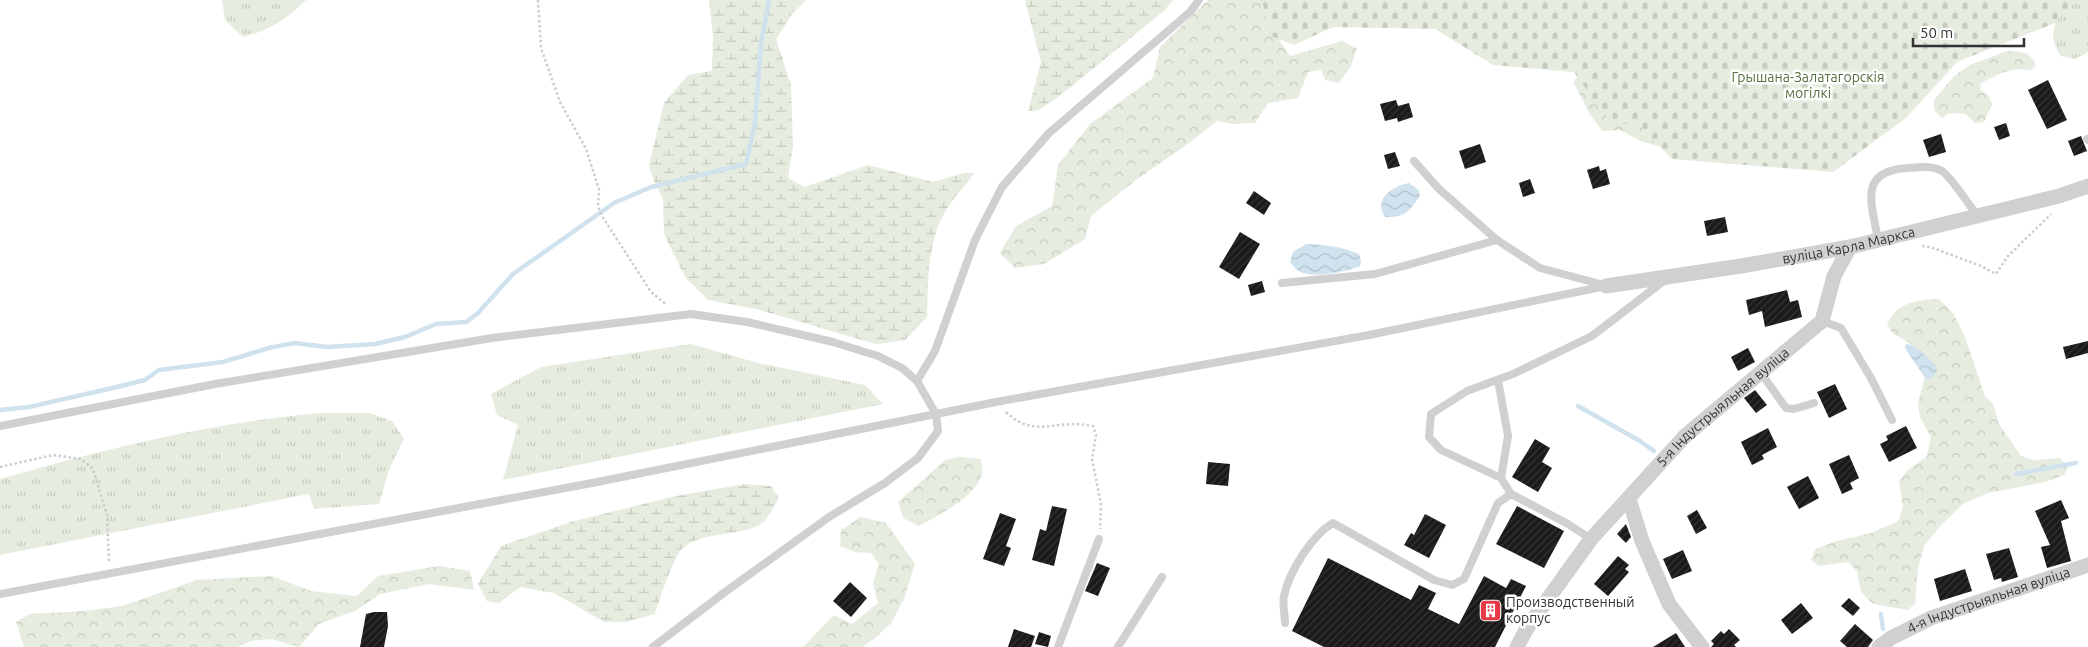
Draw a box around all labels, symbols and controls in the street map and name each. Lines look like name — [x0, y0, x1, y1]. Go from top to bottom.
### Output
scale bar — [1913, 15, 2024, 47]
text: 50 m — [1920, 24, 1953, 41]
park label: Грышана-Залатагорскія могілкі — [1732, 69, 1884, 101]
street label: вуліца Карла Маркса — [1781, 223, 1917, 267]
street label: 5-я Індустрыяльная вуліца — [1653, 344, 1792, 470]
street label: 4-я Індустрыяльная вуліца — [1905, 564, 2072, 637]
place label: Производственный корпус — [1506, 594, 1635, 626]
building icon: Производственный корпус — [1478, 598, 1502, 622]

